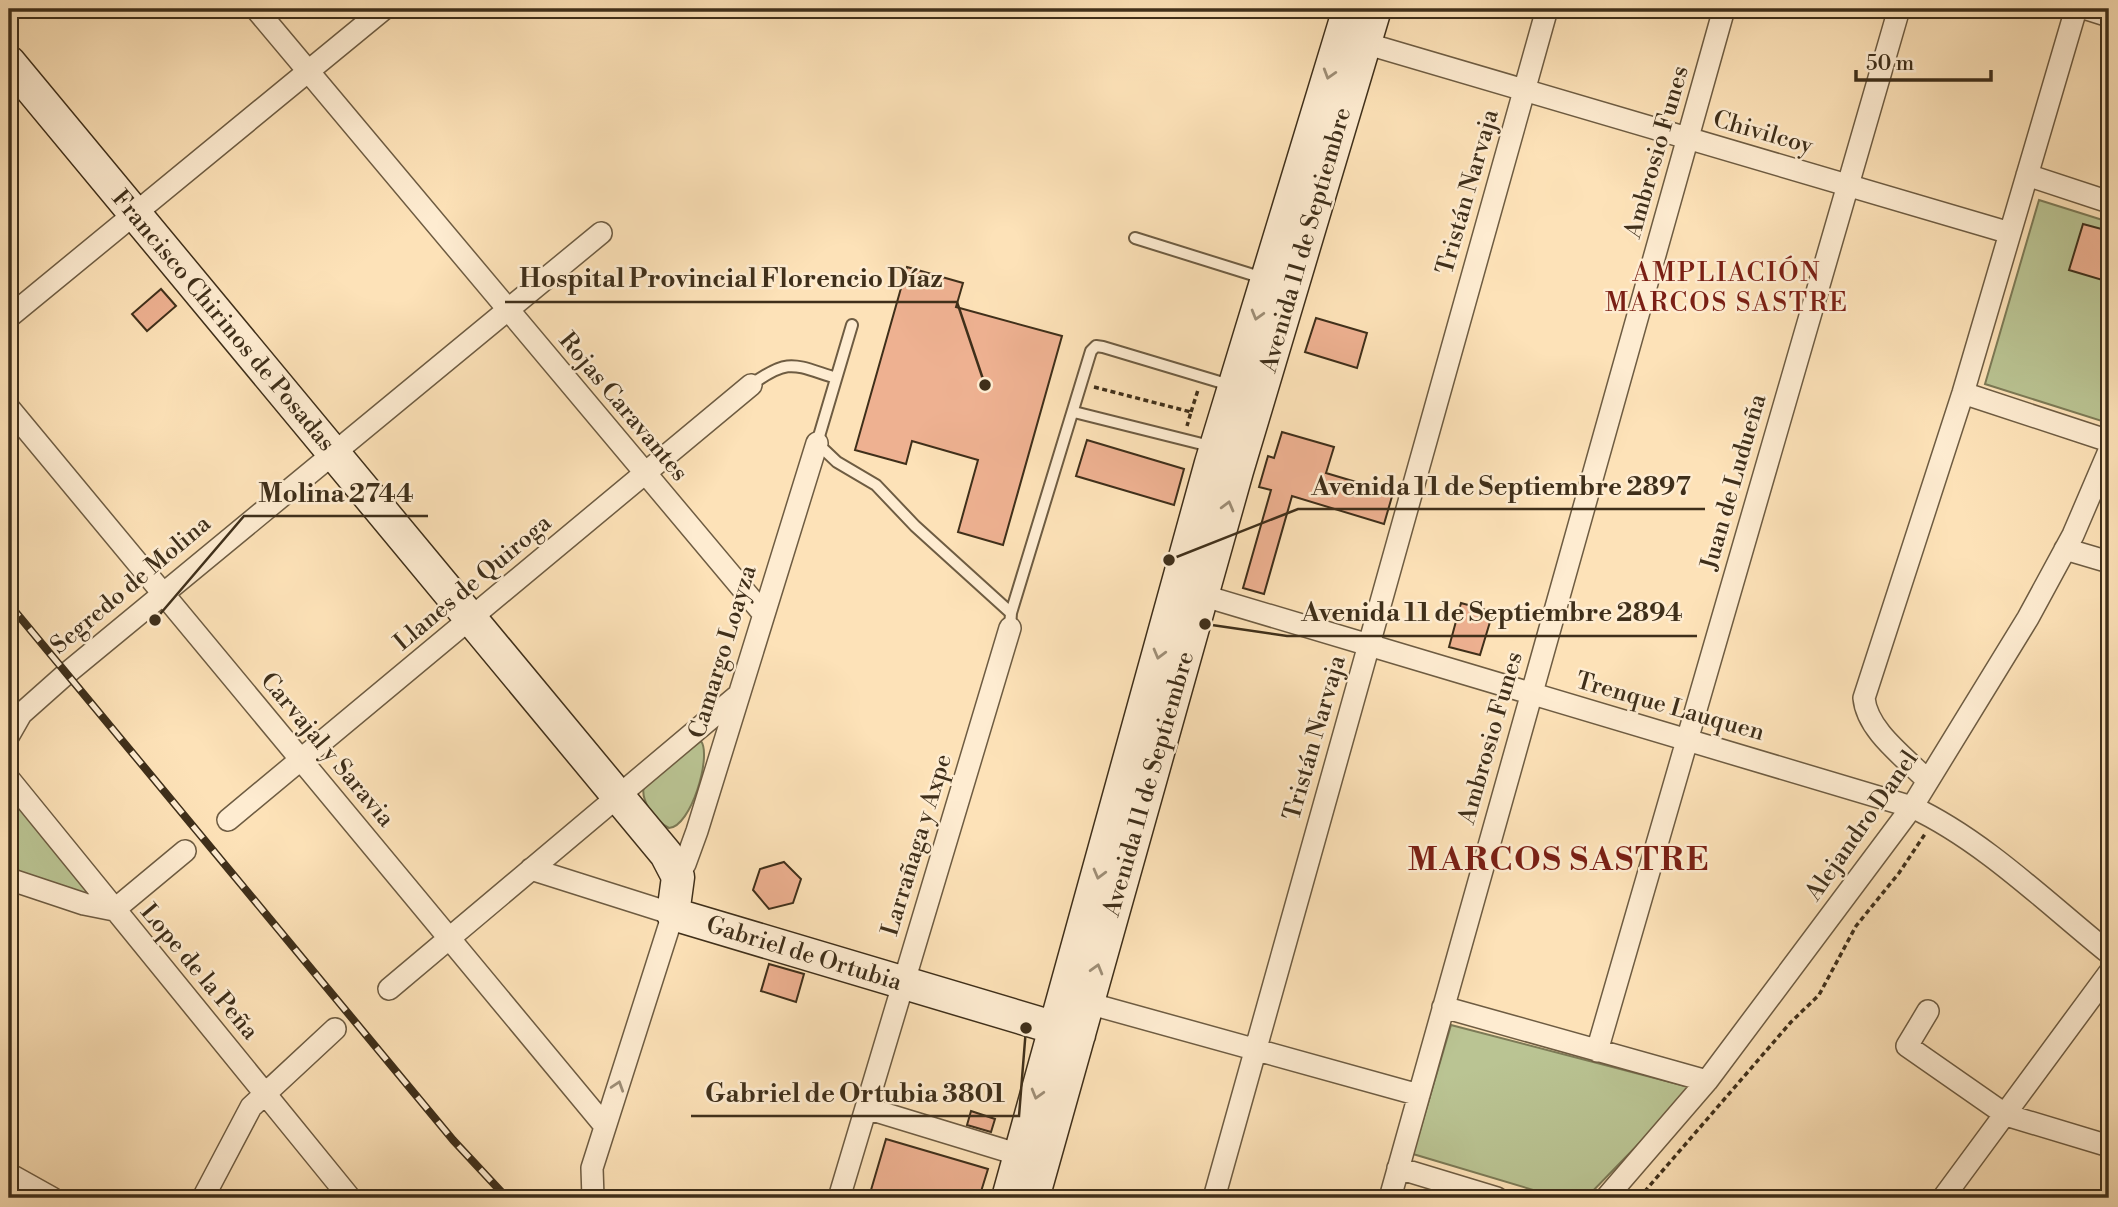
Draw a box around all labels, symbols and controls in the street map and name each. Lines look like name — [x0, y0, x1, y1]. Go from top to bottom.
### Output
scale bar — [1856, 38, 1990, 82]
text: 50 m — [1866, 51, 1914, 77]
street label: Ambrosio Funes — [1618, 62, 1696, 243]
one-way arrow — [1323, 68, 1338, 80]
street label: Avenida 11 de Septiembre — [1253, 104, 1358, 377]
street label: Chivilcoy — [1710, 104, 1817, 162]
street label: Tristán Narvaja — [1430, 105, 1506, 278]
street label: Francisco Chirinos de Posadas — [105, 184, 341, 458]
callout: Hospital Provincial Florencio Díaz — [505, 255, 957, 302]
district label: AMPLIACIÓN MARCOS SASTRE — [1605, 255, 1849, 319]
text: Hospital Provincial Florencio Díaz — [519, 263, 943, 295]
one-way arrow — [1250, 309, 1265, 321]
street label: Rojas Caravantes — [552, 326, 694, 488]
street label: Juan de Ludueña — [1694, 390, 1774, 574]
callout: Avenida 11 de Septiembre 2897 — [1298, 462, 1705, 509]
callout: Molina 2744 — [244, 469, 428, 516]
text: Avenida 11 de Septiembre 2897 — [1310, 471, 1691, 503]
text: Molina 2744 — [258, 478, 414, 510]
one-way arrow — [1220, 500, 1234, 512]
street label: Llanes de Quiroga — [388, 508, 558, 658]
street label: Segredo de Molina — [45, 509, 218, 661]
street label: Camargo Loayza — [682, 561, 764, 742]
callout: Avenida 11 de Septiembre 2894 — [1287, 589, 1697, 636]
text: Avenida 11 de Septiembre 2894 — [1300, 597, 1683, 629]
street label: Avenida 11 de Septiembre — [1096, 648, 1201, 921]
one-way arrow — [1153, 648, 1167, 660]
street label: Ambrosio Funes — [1452, 648, 1530, 829]
street label: Tristán Narvaja — [1277, 651, 1353, 824]
street label: Trenque Lauquen — [1572, 666, 1768, 748]
street label: Carvajal y Saravia — [254, 667, 401, 834]
street label: Alejandro Danel — [1799, 745, 1925, 908]
street label: Larrañaga y Axpe — [875, 750, 959, 940]
district label: MARCOS SASTRE — [1408, 840, 1710, 880]
one-way arrow — [1093, 867, 1107, 879]
street label: Lope de la Peña — [133, 898, 265, 1047]
street label: Gabriel de Ortubia — [703, 910, 906, 998]
one-way arrow — [1089, 963, 1104, 975]
callout: Gabriel de Ortubia 3801 — [691, 1069, 1019, 1116]
text: Gabriel de Ortubia 3801 — [705, 1078, 1006, 1110]
one-way arrow — [609, 1080, 624, 1092]
one-way arrow — [1031, 1088, 1046, 1100]

